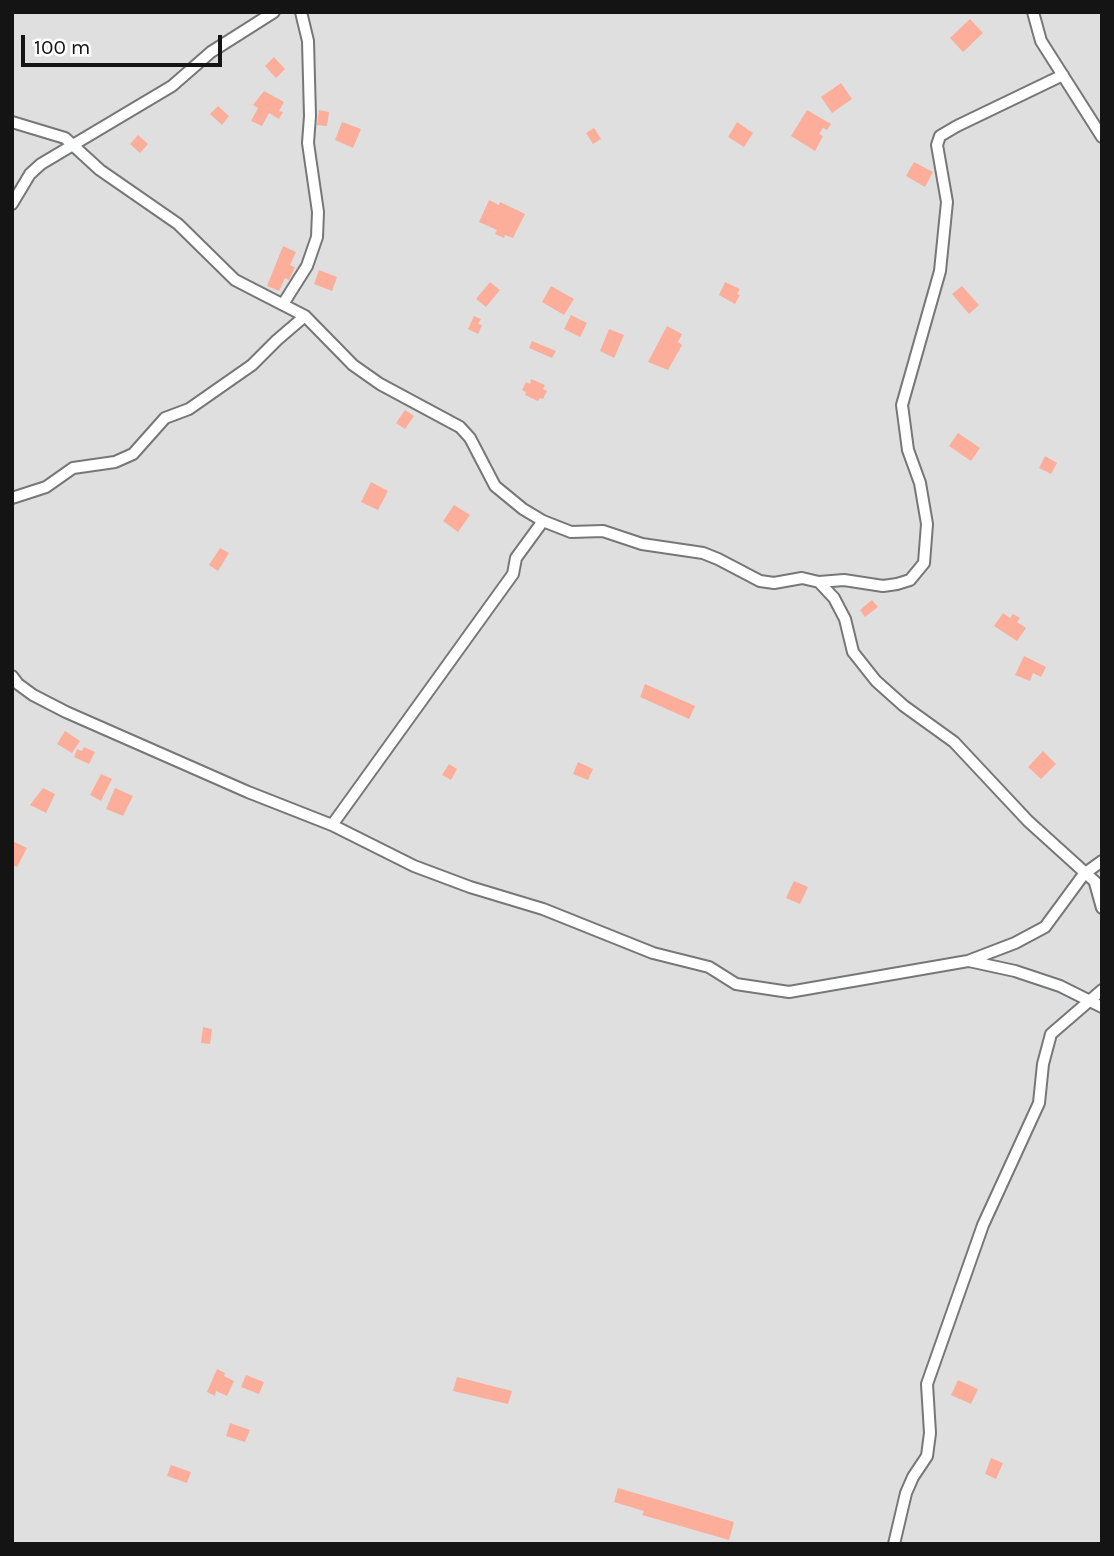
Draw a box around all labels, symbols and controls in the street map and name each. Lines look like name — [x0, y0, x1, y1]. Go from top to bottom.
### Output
scale bar — [24, 21, 226, 65]
text: 100 m — [34, 35, 91, 59]

